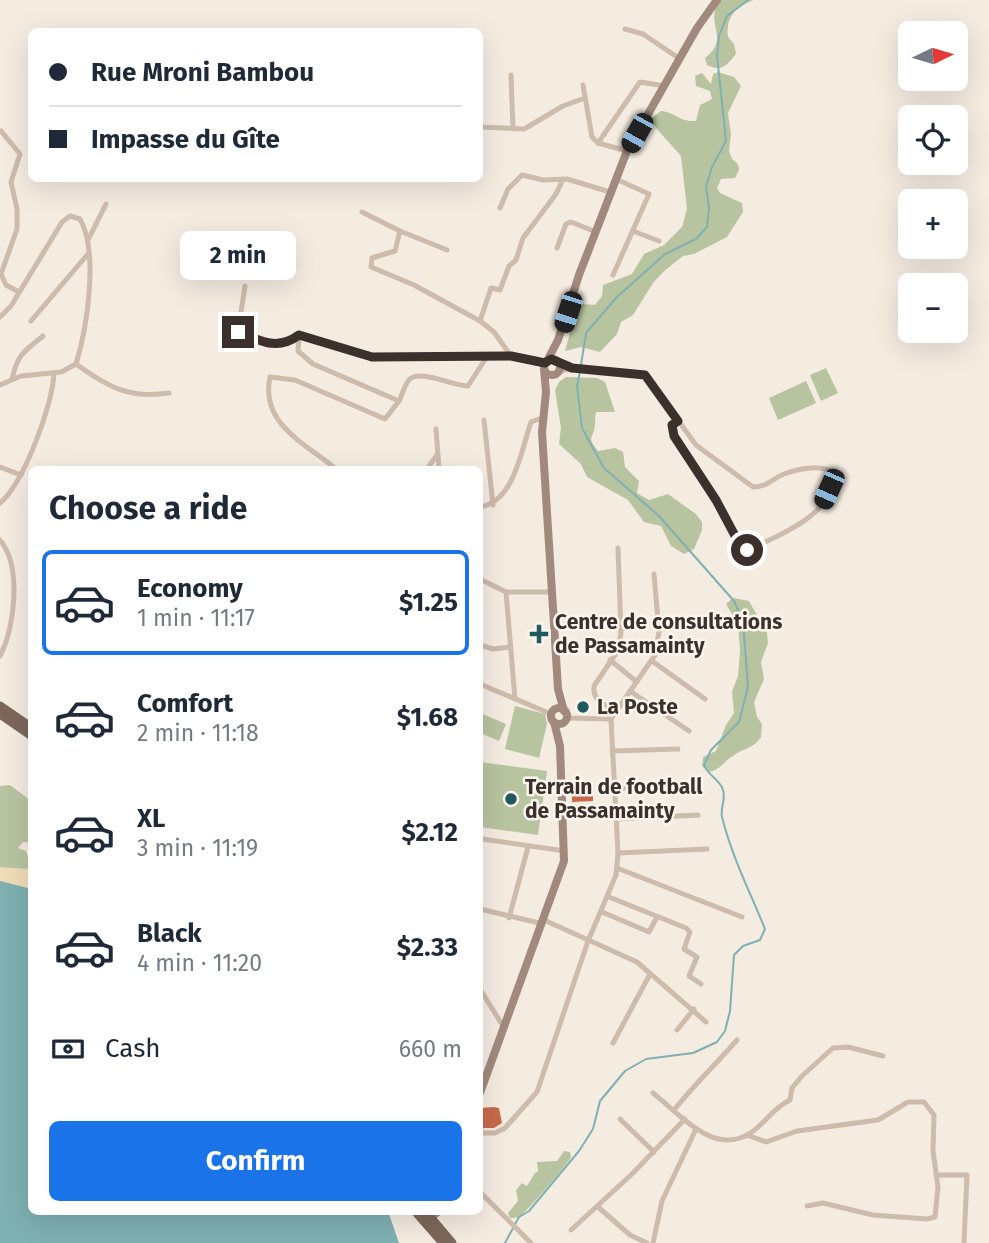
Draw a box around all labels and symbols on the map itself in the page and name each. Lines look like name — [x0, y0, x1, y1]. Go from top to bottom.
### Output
north arrow — [898, 21, 968, 91]
car — [618, 110, 657, 156]
callout: 2 min — [180, 230, 296, 280]
car — [552, 289, 585, 335]
route end — [222, 316, 254, 348]
car — [811, 466, 848, 512]
route start — [731, 534, 763, 566]
place label: Centre de consultations de Passamainty — [555, 609, 782, 659]
marker: Centre de consultations de Passamainty — [529, 624, 549, 644]
place label: La Poste — [597, 694, 678, 720]
marker: La Poste — [575, 699, 591, 715]
place label: Terrain de football de Passamainty — [525, 774, 703, 824]
marker: Terrain de football de Passamainty — [503, 791, 519, 807]

